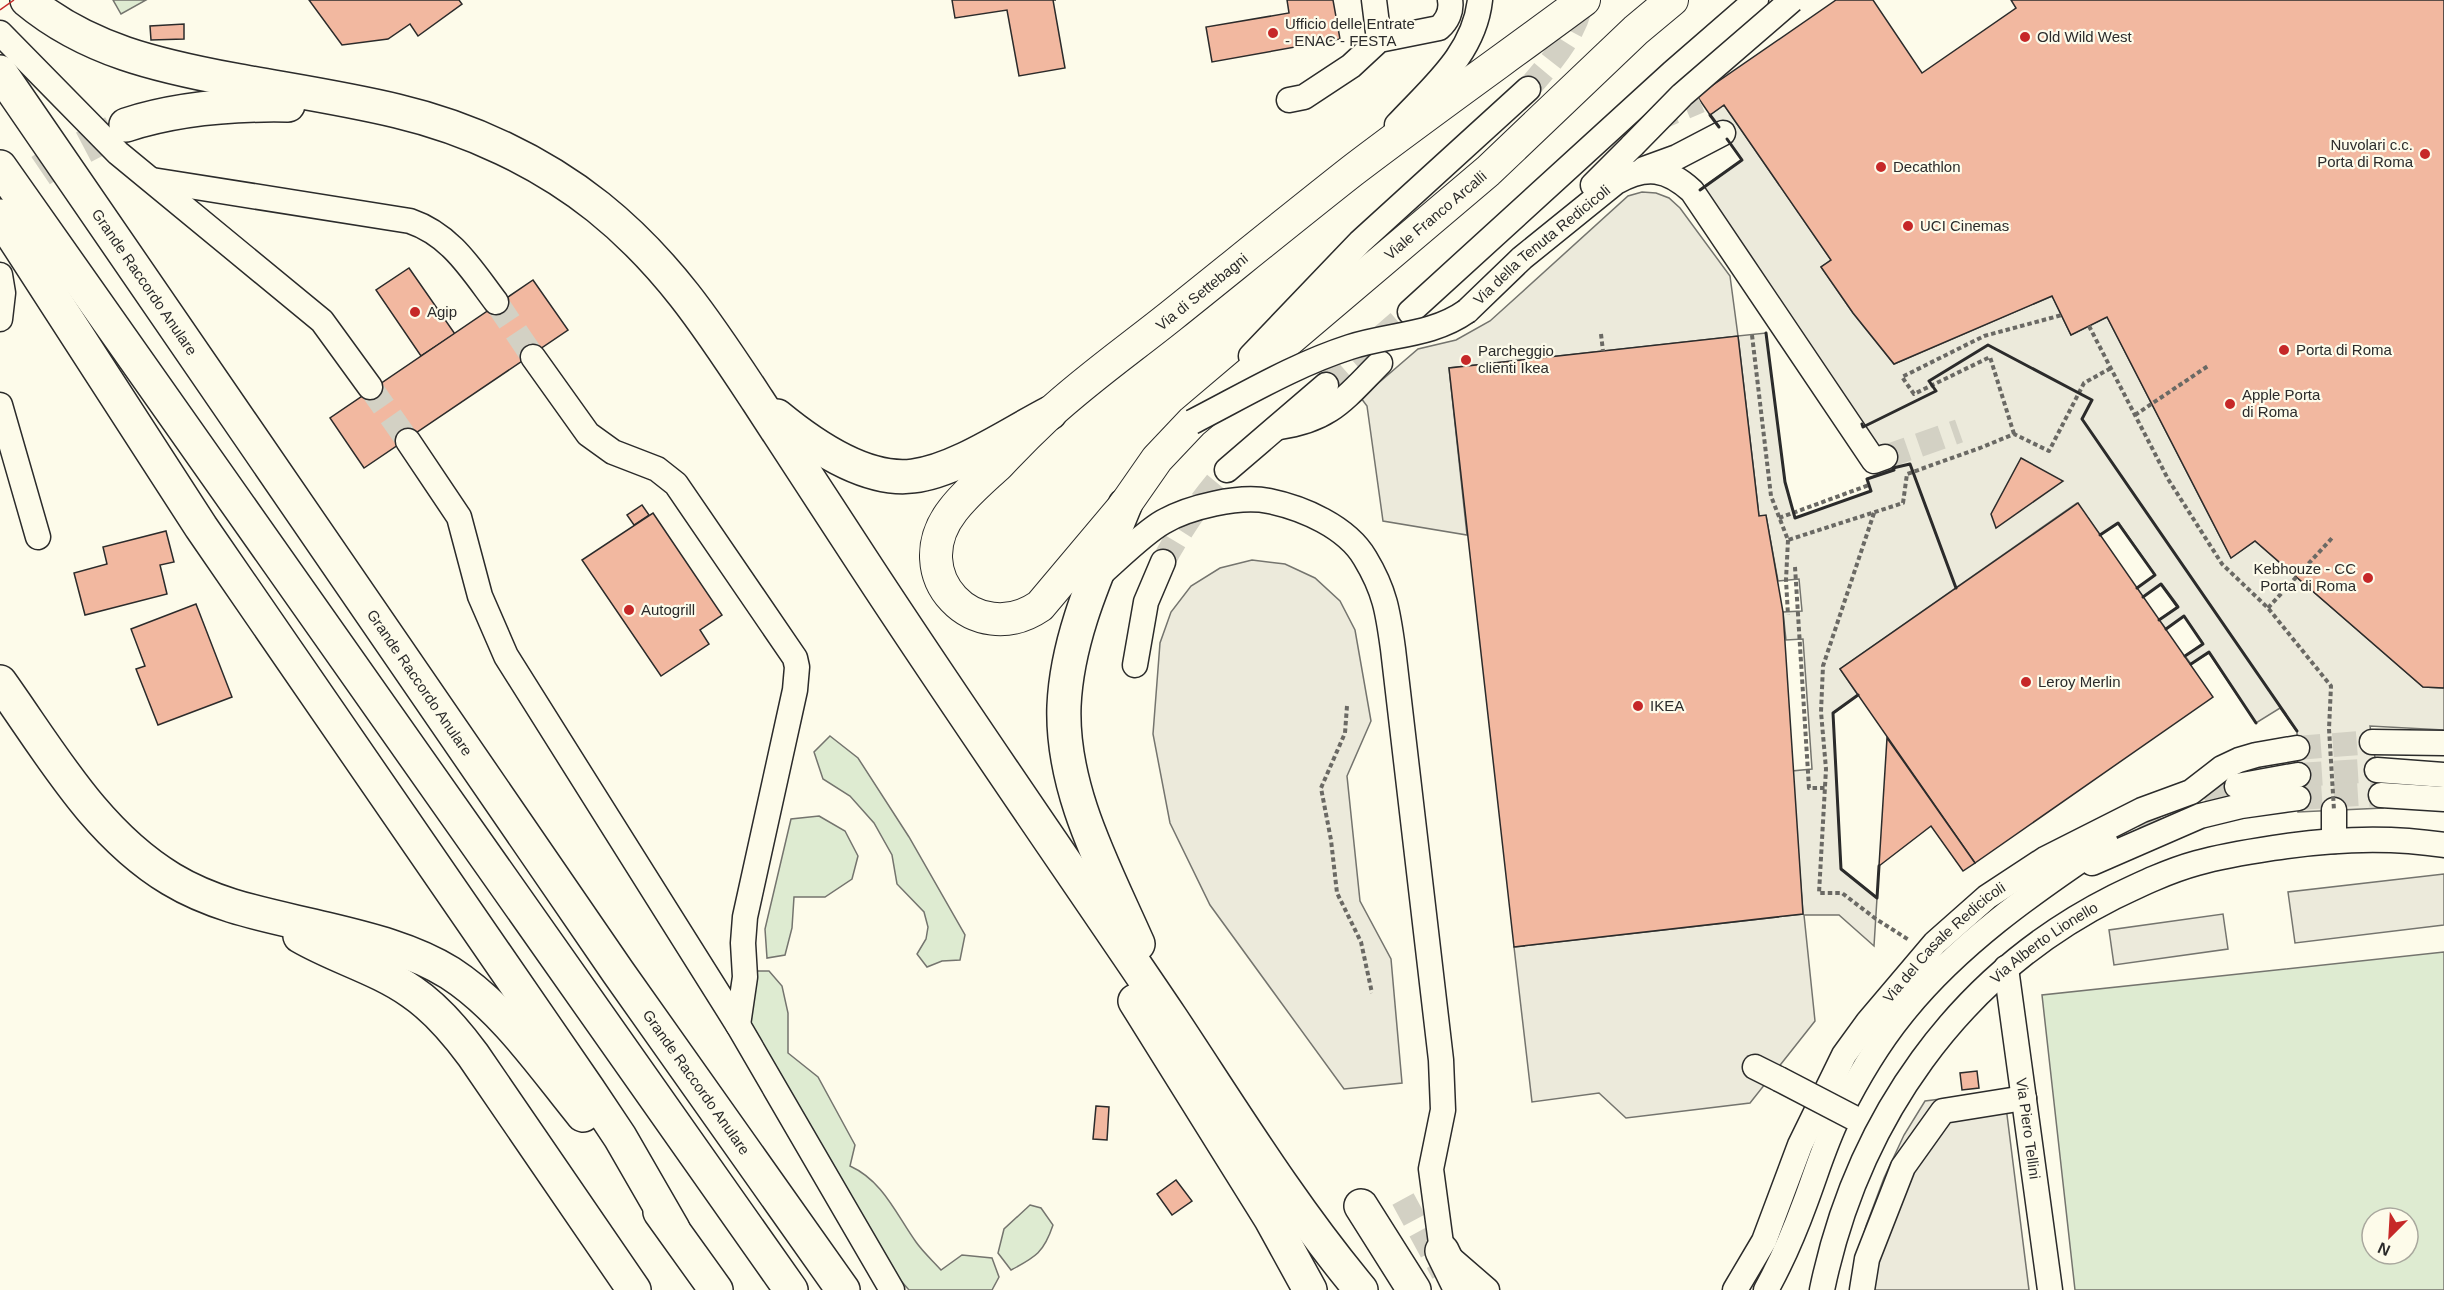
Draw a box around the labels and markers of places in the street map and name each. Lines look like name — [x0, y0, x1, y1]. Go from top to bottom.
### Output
place label: Ufficio delle Entrate - ENAC - FESTA — [1285, 15, 1415, 49]
marker: Ufficio delle Entrate - ENAC - FESTA — [1266, 26, 1280, 40]
place label: Old Wild West — [2037, 28, 2133, 45]
marker: Old Wild West — [2018, 30, 2032, 44]
place label: Nuvolari c.c. Porta di Roma — [2317, 136, 2414, 170]
marker: Nuvolari c.c. Porta di Roma — [2418, 147, 2432, 161]
place label: Decathlon — [1893, 158, 1961, 175]
marker: Decathlon — [1874, 160, 1888, 174]
place label: UCI Cinemas — [1920, 217, 2009, 234]
marker: UCI Cinemas — [1901, 219, 1915, 233]
place label: Agip — [427, 303, 457, 320]
marker: Agip — [408, 305, 422, 319]
place label: Porta di Roma — [2296, 341, 2393, 358]
place label: Parcheggio clienti Ikea — [1478, 342, 1554, 376]
marker: Porta di Roma — [2277, 343, 2291, 357]
marker: Parcheggio clienti Ikea — [1459, 353, 1473, 367]
place label: Apple Porta di Roma — [2242, 386, 2321, 420]
marker: Apple Porta di Roma — [2223, 397, 2237, 411]
place label: Kebhouze - CC Porta di Roma — [2253, 560, 2357, 594]
marker: Kebhouze - CC Porta di Roma — [2361, 571, 2375, 585]
place label: Autogrill — [641, 601, 695, 618]
marker: Autogrill — [622, 603, 636, 617]
place label: Leroy Merlin — [2038, 673, 2121, 690]
marker: Leroy Merlin — [2019, 675, 2033, 689]
place label: IKEA — [1650, 697, 1684, 714]
marker: IKEA — [1631, 699, 1645, 713]

